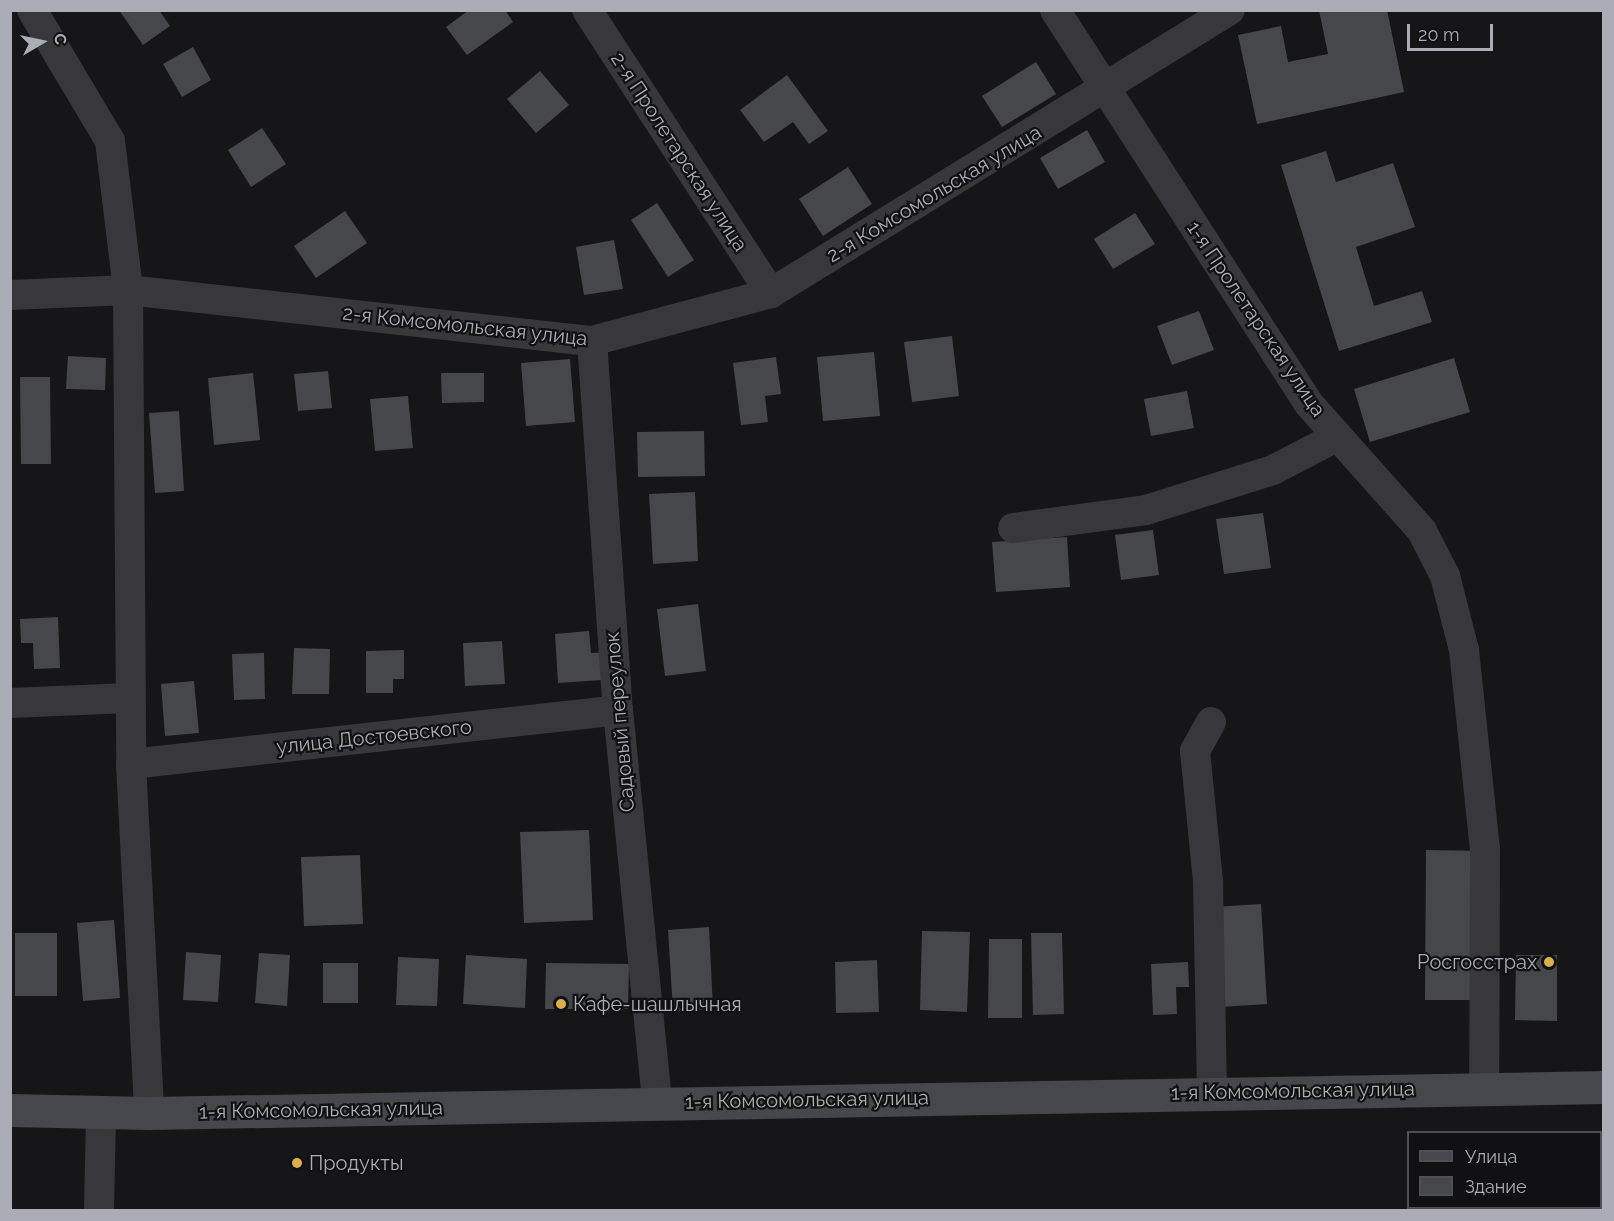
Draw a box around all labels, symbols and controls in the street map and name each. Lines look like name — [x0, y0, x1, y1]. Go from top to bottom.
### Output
north arrow — [12, 12, 72, 72]
scale bar — [1410, 12, 1496, 50]
text: 20 m — [1418, 24, 1460, 45]
text: С — [50, 32, 71, 46]
street label: 2-я Пролетарская улица — [605, 48, 753, 256]
street label: 2-я Комсомольская улица — [822, 120, 1046, 268]
street label: 1-я Пролетарская улица — [1181, 217, 1331, 421]
street label: 2-я Комсомольская улица — [341, 301, 589, 351]
street label: Садовый переулок — [600, 631, 640, 813]
street label: улица Достоевского — [275, 715, 473, 759]
place label: Росгосстрах — [1417, 950, 1537, 974]
marker: Росгосстрах — [1542, 955, 1556, 969]
place label: Кафе-шашлычная — [573, 992, 742, 1016]
marker: Кафе-шашлычная — [554, 997, 568, 1011]
street label: 1-я Комсомольская улица — [1171, 1077, 1415, 1105]
street label: 1-я Комсомольская улица — [685, 1086, 929, 1114]
street label: 1-я Комсомольская улица — [199, 1096, 443, 1124]
legend — [1407, 1131, 1602, 1209]
text: Улица — [1465, 1146, 1517, 1167]
place label: Продукты — [309, 1151, 403, 1175]
marker: Продукты — [290, 1156, 304, 1170]
text: Здание — [1465, 1176, 1527, 1197]

